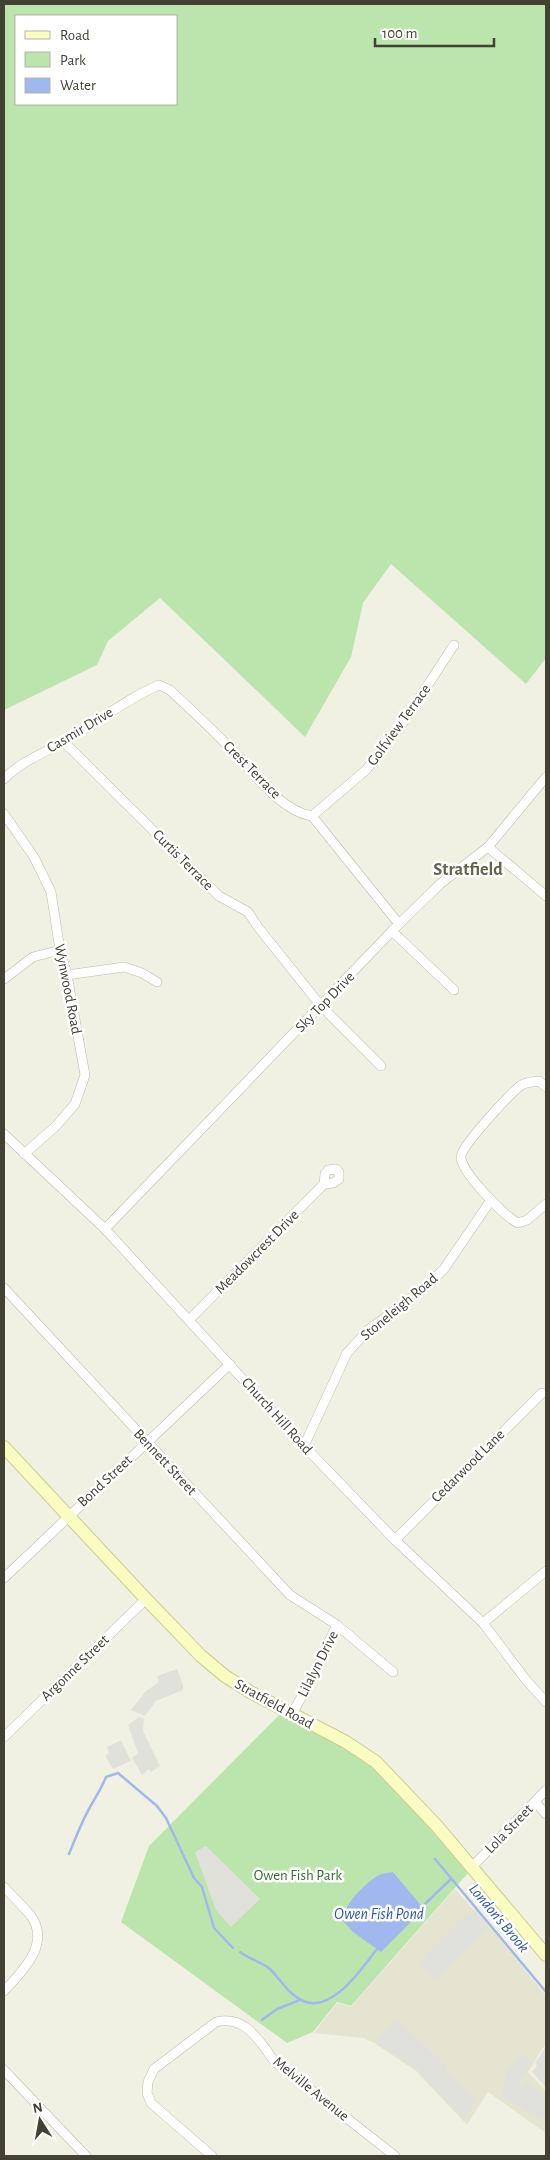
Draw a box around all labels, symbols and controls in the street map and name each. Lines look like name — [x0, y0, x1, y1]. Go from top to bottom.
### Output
legend — [15, 15, 178, 105]
scale bar — [375, 15, 494, 47]
text: 100 m — [382, 26, 417, 41]
text: Road — [60, 28, 90, 43]
text: Park — [60, 53, 86, 68]
text: Water — [60, 78, 96, 93]
street label: Golfview Terrace — [365, 682, 433, 768]
street label: Casmir Drive — [44, 704, 116, 756]
street label: Crest Terrace — [220, 738, 284, 802]
street label: Curtis Terrace — [150, 827, 216, 893]
district label: Stratfield — [433, 861, 503, 879]
street label: Wynwood Road — [52, 943, 84, 1036]
street label: Sky Top Drive — [293, 969, 357, 1035]
street label: Meadowcrest Drive — [212, 1207, 302, 1297]
street label: Stoneleigh Road — [358, 1271, 440, 1343]
street label: Church Hill Road — [239, 1375, 315, 1457]
street label: Bennett Street — [131, 1426, 199, 1498]
street label: Cedarwood Lane — [429, 1427, 507, 1505]
street label: Bond Street — [75, 1452, 135, 1510]
street label: Lilalyn Drive — [295, 1628, 341, 1699]
street label: Argonne Street — [38, 1632, 112, 1704]
street label: Stratfield Road — [232, 1676, 316, 1732]
street label: Lola Street — [482, 1801, 536, 1856]
park label: Owen Fish Park — [254, 1868, 342, 1883]
water label: London's Brook — [466, 1881, 532, 1955]
water label: Owen Fish Pond — [334, 1906, 424, 1922]
street label: Melville Avenue — [270, 2054, 352, 2124]
north arrow — [15, 2095, 65, 2145]
text: N — [32, 2100, 44, 2116]

